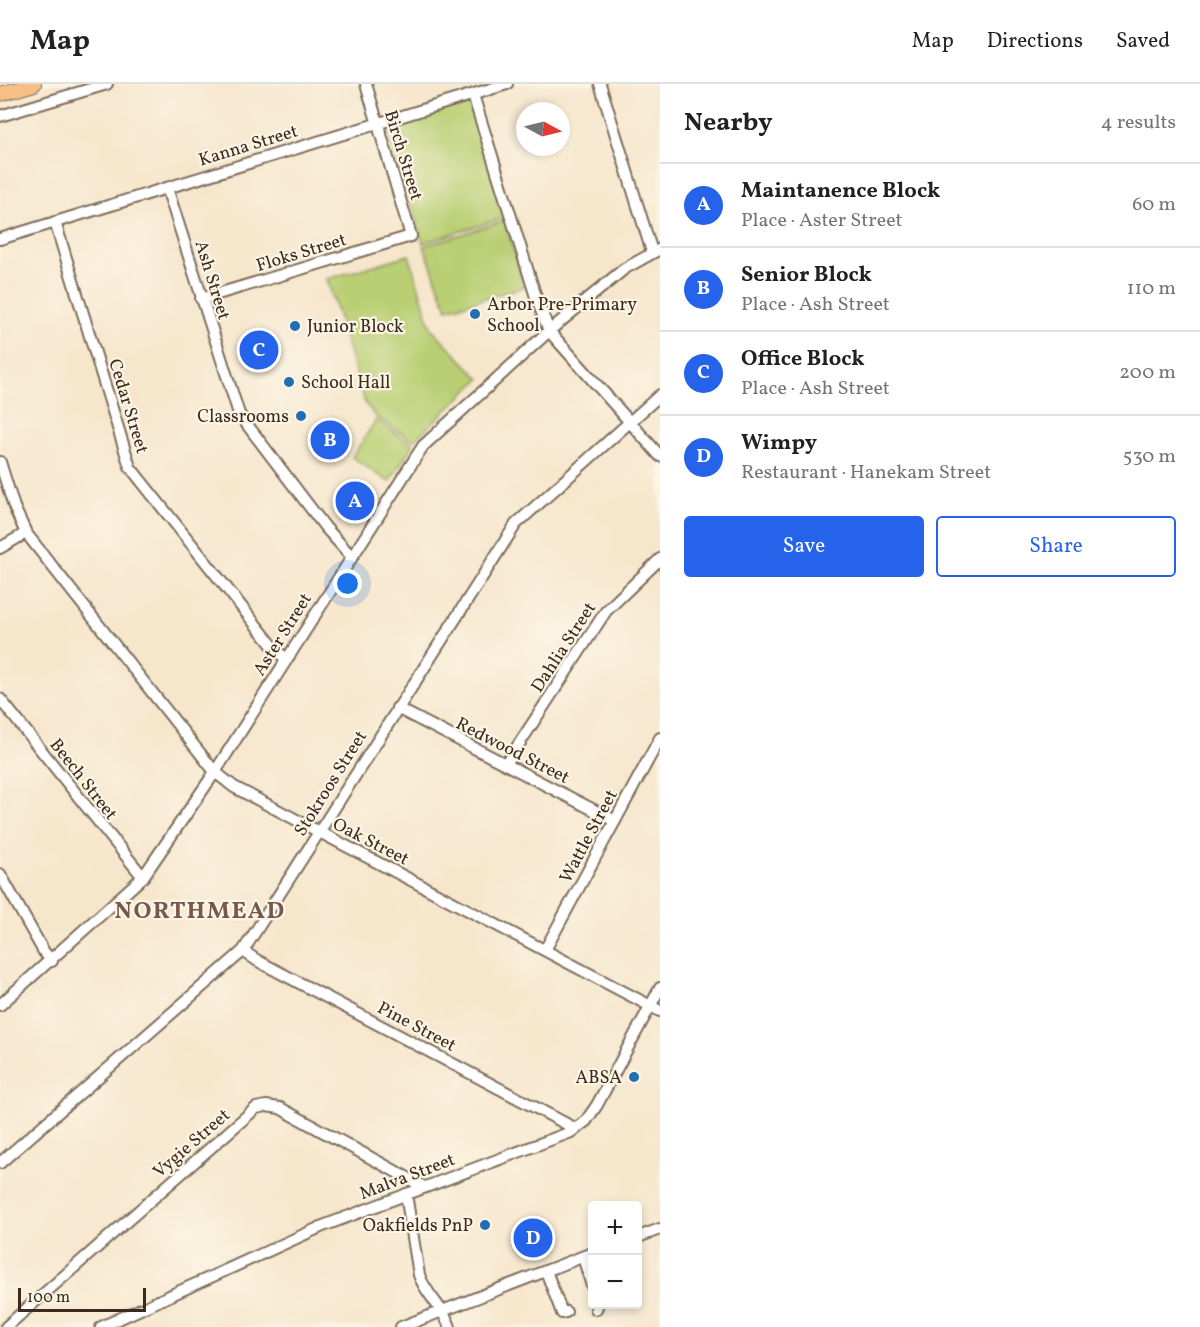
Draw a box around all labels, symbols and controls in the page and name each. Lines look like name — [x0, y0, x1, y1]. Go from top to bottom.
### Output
text: Map — [30, 22, 90, 61]
text: Map — [912, 27, 954, 56]
text: Directions — [987, 27, 1083, 56]
text: Saved — [1116, 27, 1170, 56]
north arrow — [516, 102, 570, 156]
text: Nearby — [684, 105, 773, 141]
street label: Birch Street — [377, 107, 428, 204]
text: 4 results — [1101, 109, 1176, 137]
street label: Kanna Street — [196, 120, 301, 173]
text: Maintanence Block — [741, 176, 940, 207]
text: A — [696, 191, 711, 219]
text: 60 m — [1132, 191, 1176, 219]
text: Place · Aster Street — [741, 207, 903, 235]
street label: Floks Street — [253, 228, 350, 279]
street label: Ash Street — [188, 238, 235, 323]
text: Senior Block — [741, 260, 872, 291]
text: B — [697, 275, 710, 303]
text: 110 m — [1127, 275, 1176, 303]
text: Place · Ash Street — [741, 291, 890, 319]
place label: Arbor Pre-Primary School — [487, 293, 637, 339]
marker: Arbor Pre-Primary School — [468, 307, 482, 321]
place label: Junior Block — [307, 315, 404, 340]
marker: Junior Block — [288, 319, 302, 333]
pin: C — [240, 328, 278, 372]
text: Office Block — [741, 344, 865, 375]
street label: Cedar Street — [101, 356, 154, 457]
text: C — [697, 359, 710, 387]
text: 200 m — [1119, 359, 1176, 387]
place label: School Hall — [301, 371, 391, 396]
marker: School Hall — [282, 375, 296, 389]
text: Place · Ash Street — [741, 375, 890, 403]
place label: Classrooms — [197, 405, 289, 430]
marker: Classrooms — [294, 409, 308, 423]
pin: B — [310, 418, 350, 462]
text: Wimpy — [741, 428, 817, 459]
text: D — [696, 443, 711, 471]
text: 530 m — [1123, 443, 1176, 471]
text: Restaurant · Hanekam Street — [741, 459, 991, 487]
pin: A — [336, 478, 374, 524]
button: Save — [684, 516, 924, 577]
button: Share — [936, 516, 1176, 577]
your location — [333, 569, 362, 598]
street label: Aster Street — [248, 589, 319, 681]
street label: Dahlia Street — [526, 598, 603, 698]
street label: Redwood Street — [451, 712, 573, 791]
street label: Stokroos Street — [289, 726, 374, 842]
street label: Beech Street — [43, 734, 123, 826]
street label: Wattle Street — [554, 786, 624, 888]
street label: Oak Street — [328, 812, 413, 872]
district label: NORTHMEAD — [114, 895, 286, 929]
street label: Pine Street — [372, 996, 460, 1059]
place label: ABSA — [576, 1066, 622, 1091]
marker: ABSA — [627, 1070, 641, 1084]
street label: Vygie Street — [148, 1104, 236, 1185]
street label: Malva Street — [356, 1148, 459, 1207]
map controls — [588, 1201, 642, 1309]
button: + — [588, 1201, 642, 1255]
place label: Oakfields PnP — [363, 1214, 473, 1239]
pin: D — [514, 1216, 552, 1260]
marker: Oakfields PnP — [478, 1218, 492, 1232]
button: − — [588, 1255, 642, 1309]
scale bar — [18, 1285, 146, 1312]
text: 100 m — [27, 1287, 70, 1309]

